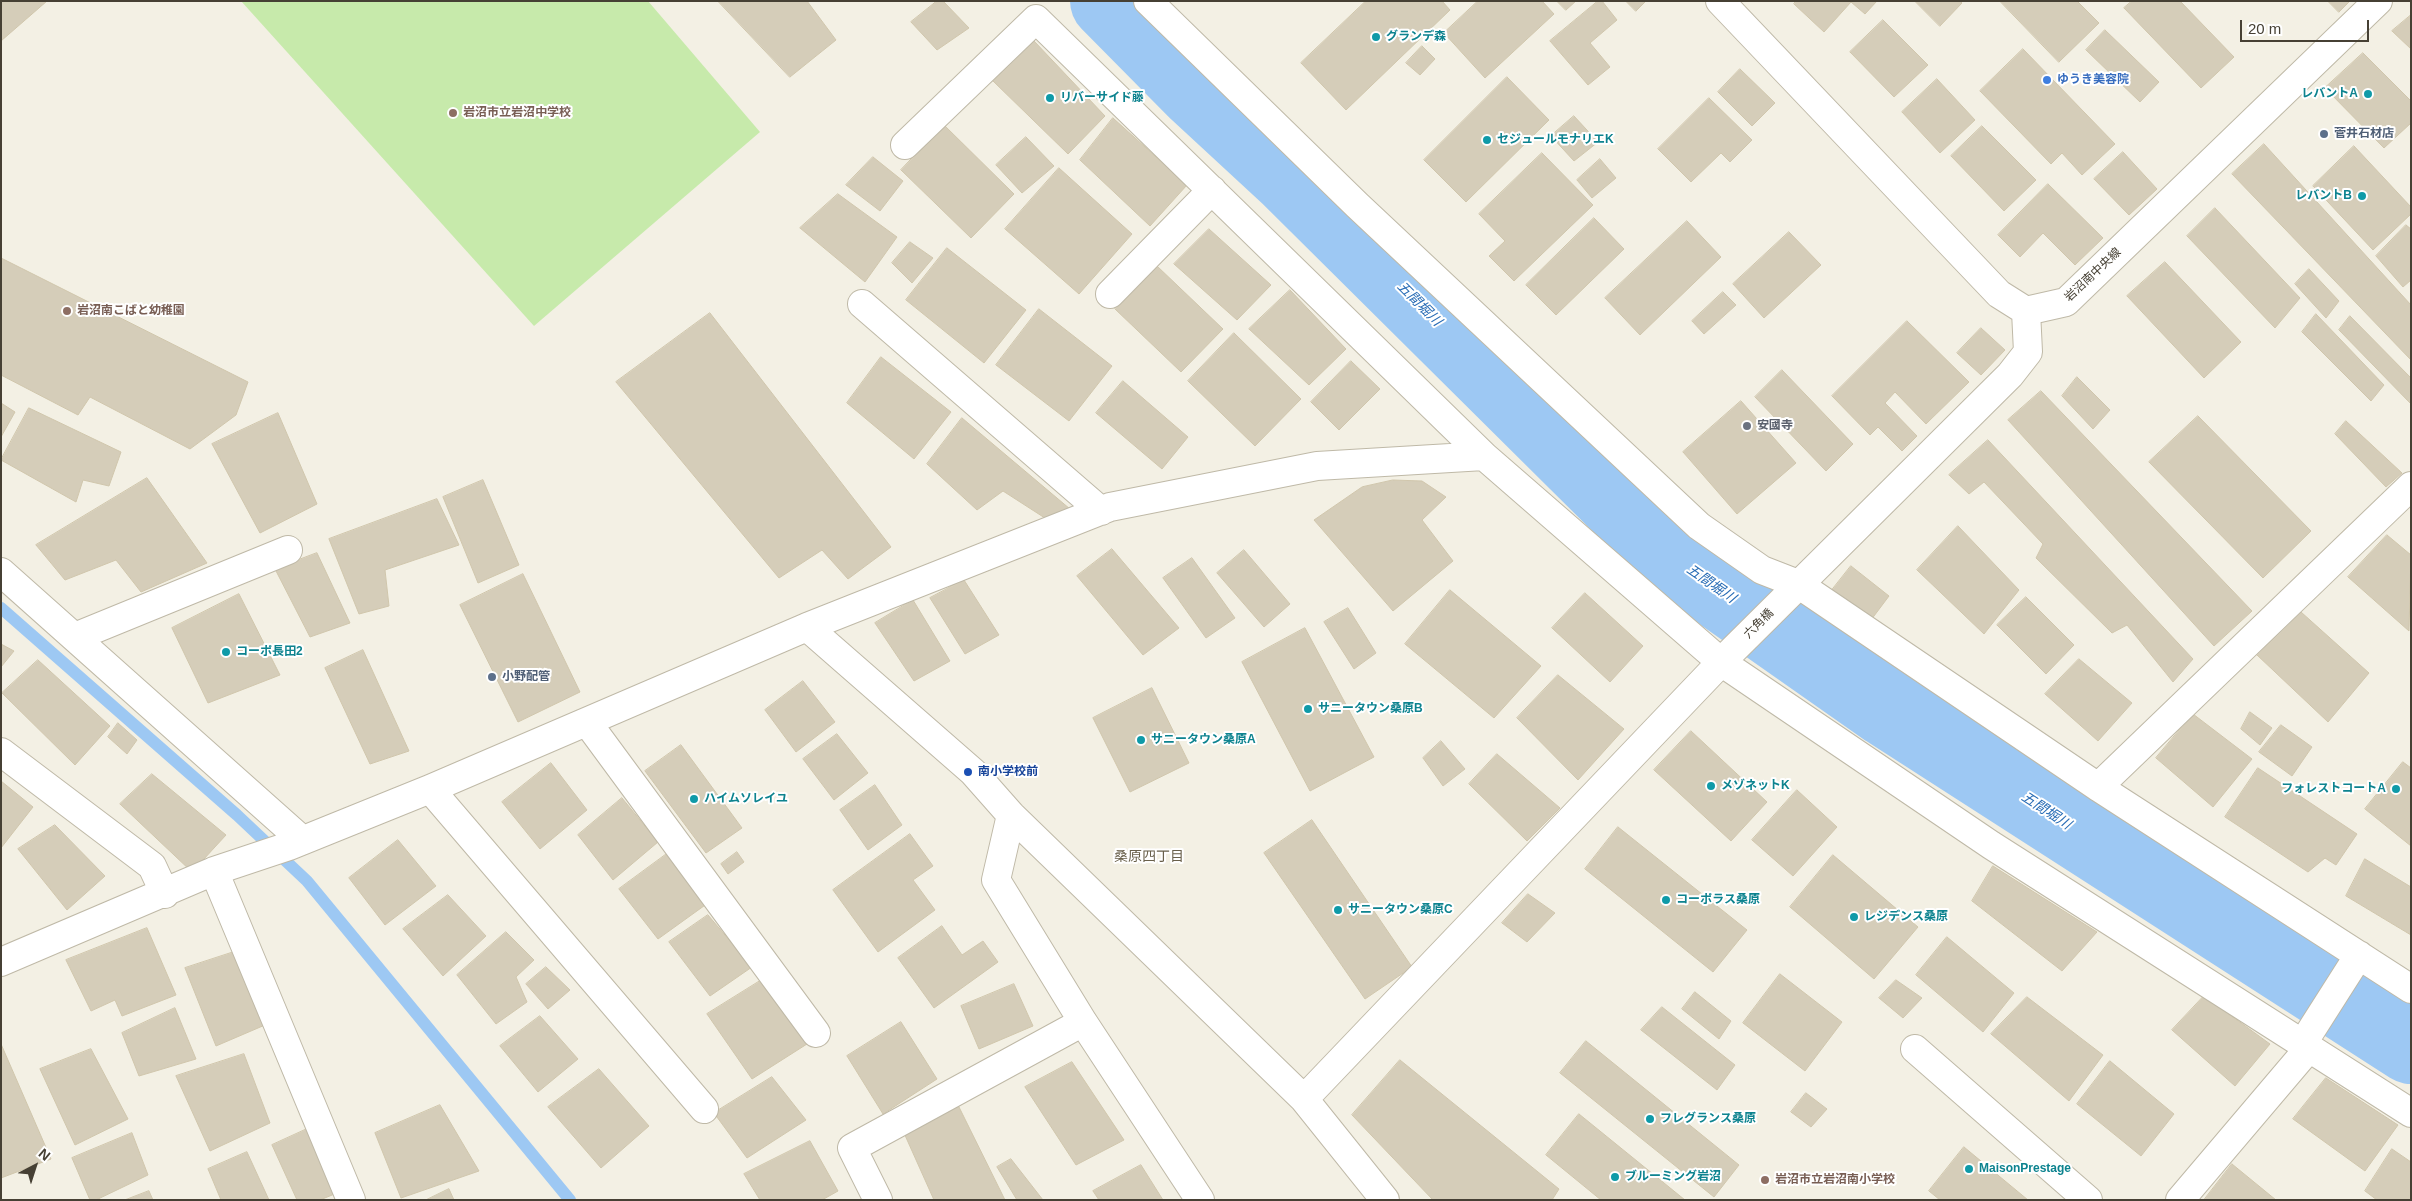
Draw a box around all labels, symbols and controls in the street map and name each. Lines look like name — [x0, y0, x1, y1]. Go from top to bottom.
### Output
scale bar — [2242, 10, 2371, 42]
text: 20 m — [2248, 20, 2281, 37]
place label: グランデ森 — [1386, 30, 1446, 44]
marker: グランデ森 — [1370, 31, 1382, 43]
place label: ゆうき美容院 — [2057, 73, 2129, 87]
marker: ゆうき美容院 — [2041, 74, 2053, 86]
place label: レバントA — [2301, 87, 2358, 101]
marker: レバントA — [2362, 88, 2374, 100]
place label: リバーサイド藤 — [1060, 91, 1144, 105]
marker: リバーサイド藤 — [1044, 92, 1056, 104]
place label: 岩沼市立岩沼中学校 — [463, 106, 571, 120]
marker: 岩沼市立岩沼中学校 — [447, 107, 459, 119]
place label: 菅井石材店 — [2334, 127, 2394, 141]
marker: 菅井石材店 — [2318, 128, 2330, 140]
place label: セジュールモナリエK — [1497, 133, 1614, 147]
marker: セジュールモナリエK — [1481, 134, 1493, 146]
place label: レバントB — [2295, 189, 2352, 203]
marker: レバントB — [2356, 190, 2368, 202]
street label: 岩沼南中央線 — [2062, 245, 2124, 305]
water label: 五間堀川 — [1393, 278, 1445, 330]
place label: 岩沼南こばと幼稚園 — [77, 304, 185, 318]
marker: 岩沼南こばと幼稚園 — [61, 305, 73, 317]
place label: 安國寺 — [1757, 419, 1793, 433]
marker: 安國寺 — [1741, 420, 1753, 432]
water label: 五間堀川 — [1683, 561, 1739, 607]
street label: 六角橋 — [1741, 606, 1777, 642]
place label: コーポ長田2 — [236, 645, 303, 659]
marker: コーポ長田2 — [220, 646, 232, 658]
place label: 小野配管 — [502, 670, 550, 684]
marker: 小野配管 — [486, 671, 498, 683]
place label: サニータウン桑原B — [1318, 702, 1423, 716]
marker: サニータウン桑原B — [1302, 703, 1314, 715]
place label: サニータウン桑原A — [1151, 733, 1256, 747]
marker: サニータウン桑原A — [1135, 734, 1147, 746]
place label: 南小学校前 — [978, 765, 1038, 779]
marker: 南小学校前 — [962, 766, 974, 778]
place label: メゾネットK — [1721, 779, 1790, 793]
marker: メゾネットK — [1705, 780, 1717, 792]
place label: フォレストコートA — [2281, 782, 2386, 796]
marker: フォレストコートA — [2390, 783, 2402, 795]
water label: 五間堀川 — [2018, 789, 2074, 833]
place label: ハイムソレイユ — [704, 792, 788, 806]
marker: ハイムソレイユ — [688, 793, 700, 805]
district label: 桑原四丁目 — [1114, 849, 1184, 865]
place label: コーポラス桑原 — [1676, 893, 1760, 907]
marker: コーポラス桑原 — [1660, 894, 1672, 906]
place label: サニータウン桑原C — [1348, 903, 1453, 917]
marker: サニータウン桑原C — [1332, 904, 1344, 916]
place label: レジデンス桑原 — [1864, 910, 1948, 924]
marker: レジデンス桑原 — [1848, 911, 1860, 923]
place label: フレグランス桑原 — [1660, 1112, 1756, 1126]
marker: フレグランス桑原 — [1644, 1113, 1656, 1125]
north arrow — [10, 1141, 60, 1191]
text: N — [36, 1145, 54, 1164]
place label: MaisonPrestage — [1979, 1162, 2071, 1176]
marker: MaisonPrestage — [1963, 1163, 1975, 1175]
place label: ブルーミング岩沼 — [1625, 1170, 1721, 1184]
marker: ブルーミング岩沼 — [1609, 1171, 1621, 1183]
place label: 岩沼市立岩沼南小学校 — [1775, 1173, 1895, 1187]
marker: 岩沼市立岩沼南小学校 — [1759, 1174, 1771, 1186]

